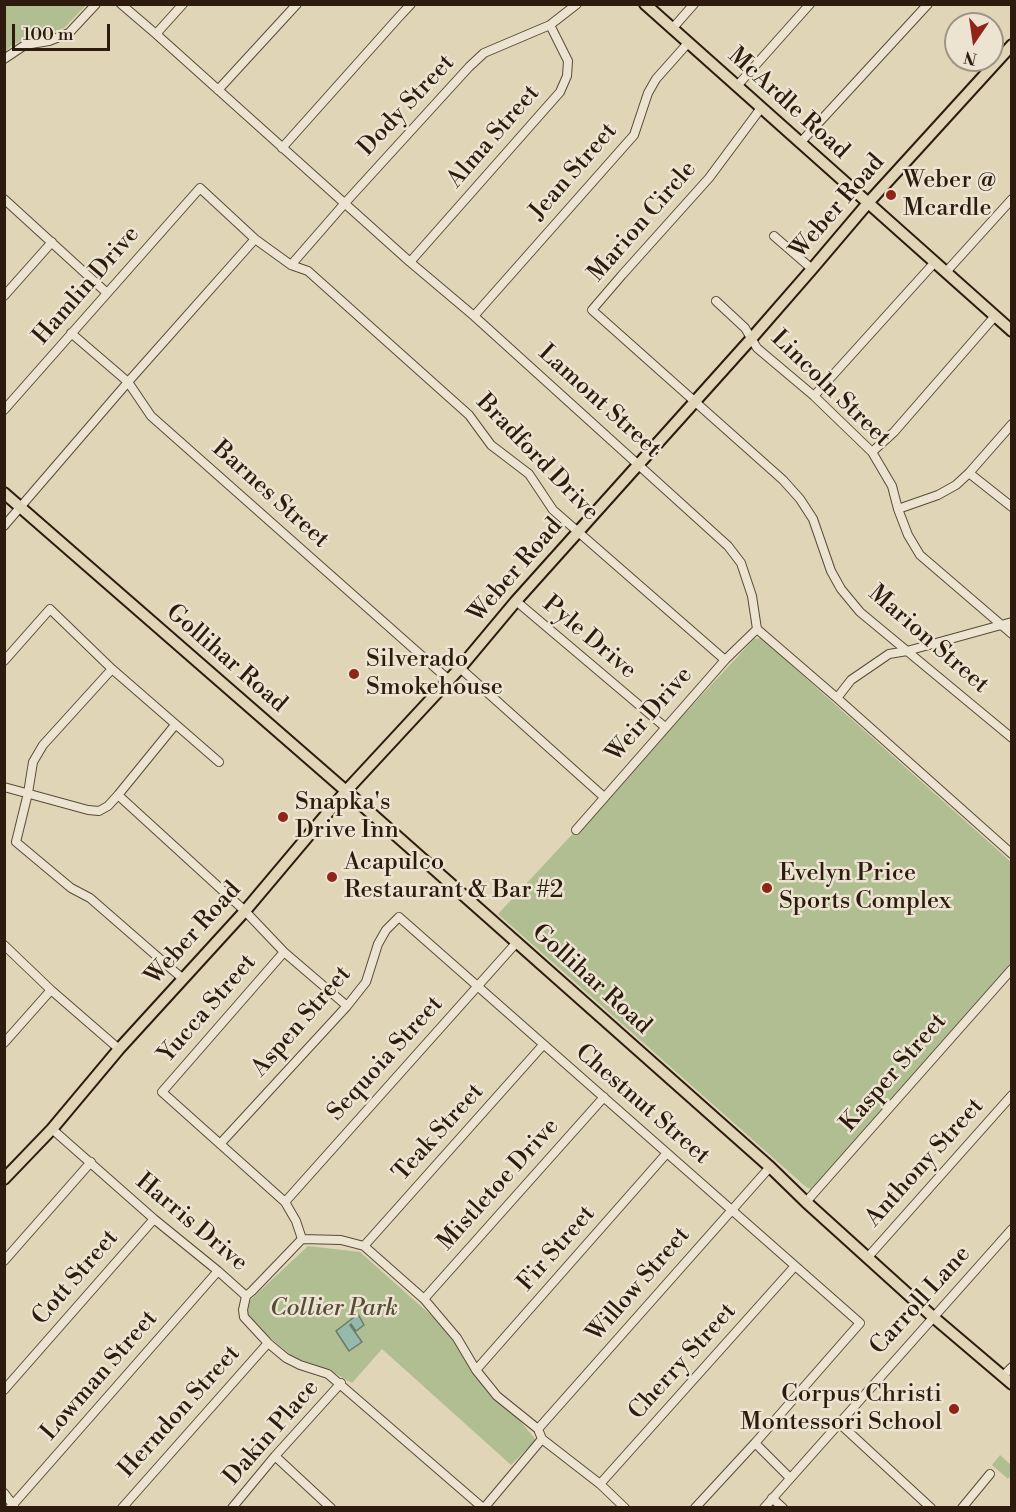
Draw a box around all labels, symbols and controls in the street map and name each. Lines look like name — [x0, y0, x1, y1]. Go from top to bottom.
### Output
scale bar — [15, 12, 112, 50]
north arrow — [944, 12, 1004, 72]
text: 100 m — [23, 23, 74, 46]
street label: McArdle Road — [721, 42, 855, 166]
text: N — [962, 46, 979, 69]
street label: Dody Street — [353, 49, 461, 163]
street label: Alma Street — [442, 80, 546, 194]
street label: Jean Street — [524, 118, 624, 226]
street label: Weber Road — [785, 149, 891, 265]
street label: Marion Circle — [583, 156, 703, 288]
place label: Weber @ Mcardle — [903, 167, 997, 223]
marker: Weber @ Mcardle — [884, 188, 898, 202]
street label: Hamlin Drive — [28, 221, 146, 351]
street label: Lincoln Street — [764, 325, 896, 453]
street label: Lamont Street — [532, 339, 666, 465]
street label: Bradford Drive — [470, 389, 604, 527]
street label: Barnes Street — [206, 435, 334, 555]
street label: Weber Road — [463, 513, 569, 629]
street label: Marion Street — [862, 580, 994, 700]
street label: Pyle Drive — [536, 590, 642, 686]
street label: Gollihar Road — [160, 599, 292, 719]
place label: Silverado Smokehouse — [366, 646, 503, 702]
street label: Weir Drive — [601, 662, 699, 768]
marker: Silverado Smokehouse — [347, 667, 361, 681]
place label: Snapka's Drive Inn — [295, 789, 399, 845]
marker: Snapka's Drive Inn — [276, 810, 290, 824]
place label: Acapulco Restaurant & Bar #2 — [344, 849, 563, 905]
place label: Evelyn Price Sports Complex — [779, 860, 951, 916]
marker: Acapulco Restaurant & Bar #2 — [325, 870, 339, 884]
street label: Weber Road — [140, 876, 248, 992]
marker: Evelyn Price Sports Complex — [760, 881, 774, 895]
street label: Gollihar Road — [525, 919, 657, 1041]
street label: Yucca Street — [153, 949, 263, 1069]
street label: Aspen Street — [246, 961, 358, 1083]
street label: Sequoia Street — [322, 991, 450, 1127]
street label: Kasper Street — [835, 1008, 953, 1138]
street label: Chestnut Street — [569, 1039, 715, 1171]
street label: Teak Street — [388, 1078, 490, 1188]
street label: Anthony Street — [860, 1093, 990, 1233]
street label: Mistletoe Drive — [432, 1113, 566, 1257]
street label: Harris Drive — [129, 1168, 253, 1278]
street label: Fir Street — [512, 1200, 602, 1298]
street label: Willow Street — [581, 1222, 697, 1348]
street label: Cott Street — [27, 1224, 125, 1332]
street label: Carroll Lane — [865, 1241, 977, 1361]
park label: Collier Park — [270, 1295, 398, 1323]
street label: Cherry Street — [623, 1298, 743, 1426]
street label: Lowman Street — [36, 1305, 164, 1447]
street label: Herndon Street — [113, 1340, 247, 1484]
street label: Dakin Place — [218, 1374, 326, 1492]
place label: Corpus Christi Montessori School — [740, 1381, 942, 1437]
marker: Corpus Christi Montessori School — [947, 1402, 961, 1416]

